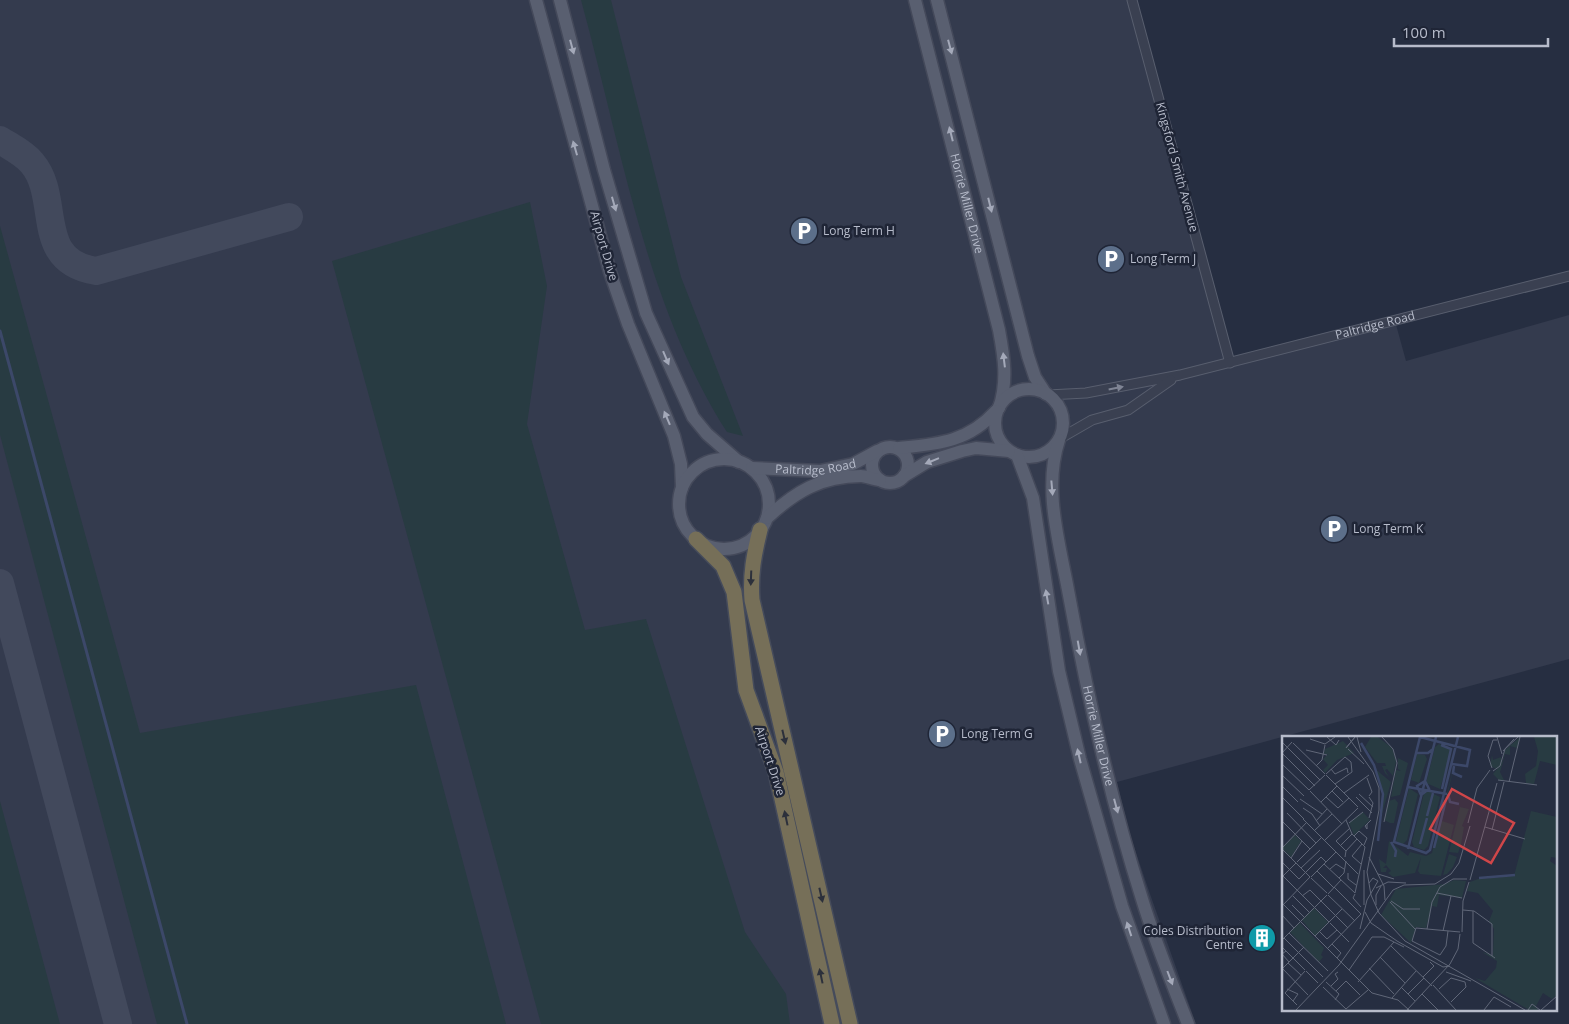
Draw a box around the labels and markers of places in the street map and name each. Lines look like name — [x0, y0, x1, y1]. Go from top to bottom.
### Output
parking icon: Long Term H — [789, 216, 819, 246]
place label: Long Term H — [823, 222, 895, 239]
parking icon: Long Term J — [1096, 244, 1126, 274]
place label: Long Term J — [1130, 250, 1196, 267]
parking icon: Long Term K — [1319, 514, 1349, 544]
place label: Long Term K — [1353, 520, 1424, 537]
parking icon: Long Term G — [927, 719, 957, 749]
place label: Long Term G — [961, 725, 1033, 742]
place label: Coles Distribution Centre — [1143, 922, 1243, 953]
building icon: Coles Distribution Centre — [1247, 923, 1277, 953]

